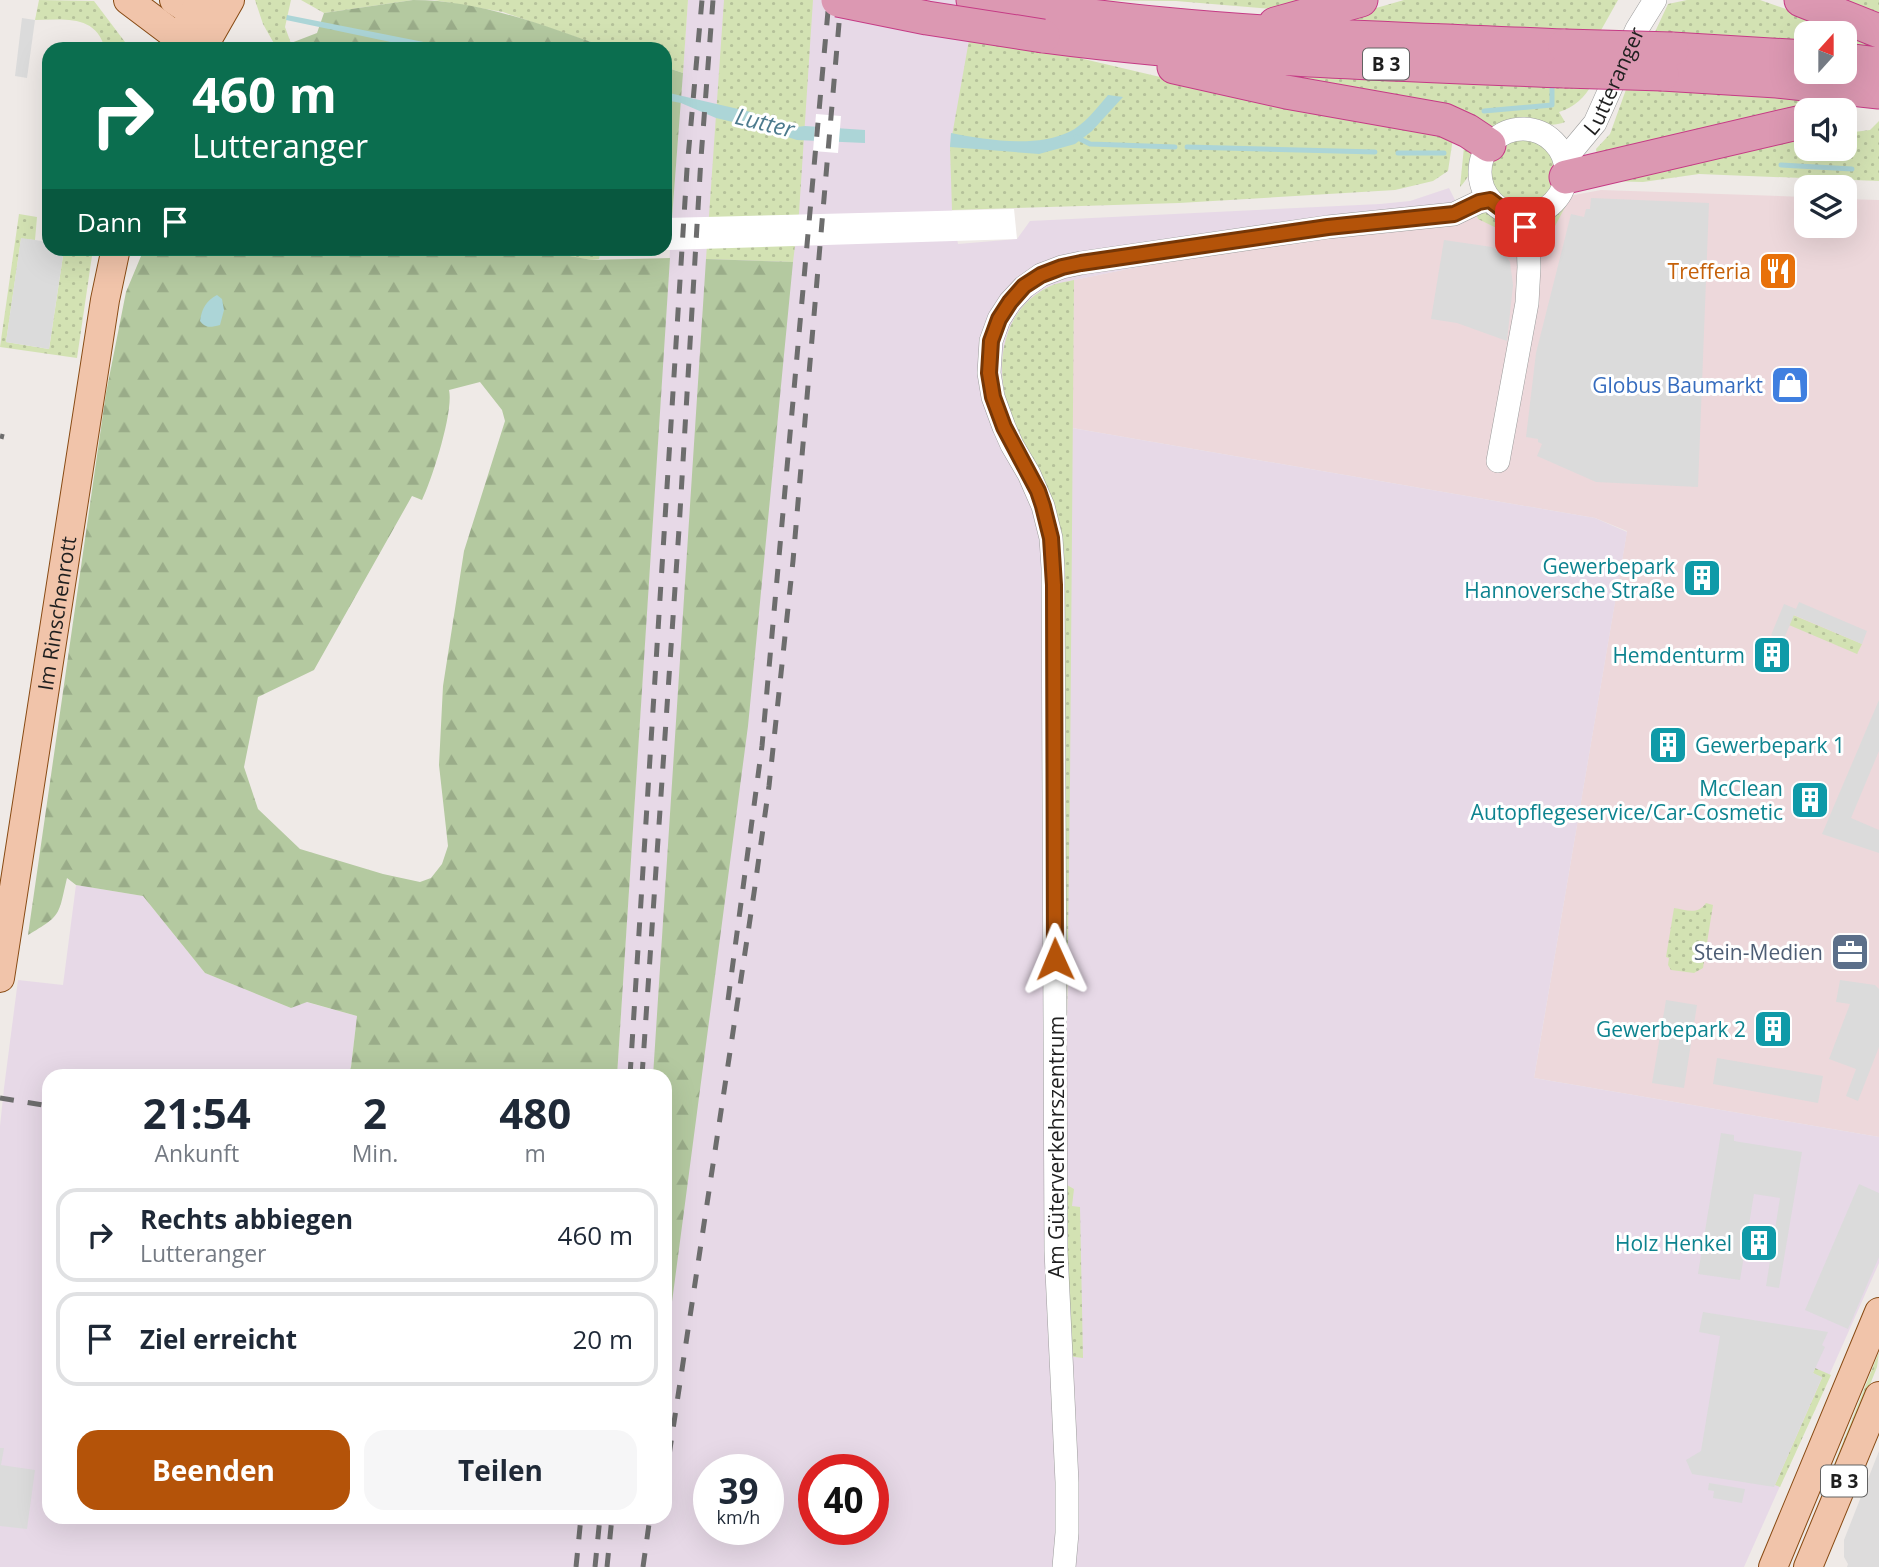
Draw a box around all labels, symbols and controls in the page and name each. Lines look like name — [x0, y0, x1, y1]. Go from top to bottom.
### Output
north arrow — [1794, 21, 1857, 84]
map controls — [1794, 21, 1857, 238]
street label: Lutteranger — [1577, 22, 1650, 141]
road number: B 3 — [1363, 48, 1409, 80]
text: 460 m — [192, 61, 337, 127]
icon: right — [77, 70, 168, 161]
button: sound — [1794, 98, 1857, 161]
water label: Lutter — [732, 99, 799, 145]
text: Lutteranger — [192, 124, 368, 167]
button: layers — [1794, 175, 1857, 238]
pin — [1495, 197, 1555, 257]
icon: arrive — [156, 203, 194, 241]
text: Dann — [77, 204, 142, 240]
icon: arrive — [1506, 208, 1544, 246]
restaurant icon: Trefferia — [1757, 250, 1799, 292]
place label: Trefferia — [1668, 257, 1751, 285]
shop icon: Globus Baumarkt — [1769, 364, 1811, 406]
place label: Globus Baumarkt — [1592, 371, 1763, 399]
street label: Im Rinschenrott — [31, 534, 82, 693]
place label: Gewerbepark Hannoversche Straße — [1464, 552, 1675, 604]
building icon: Gewerbepark Hannoversche Straße — [1681, 557, 1723, 599]
building icon: Hemdenturm — [1751, 634, 1793, 676]
place label: Hemdenturm — [1612, 641, 1745, 669]
building icon: Gewerbepark 1 — [1647, 724, 1689, 766]
place label: Gewerbepark 1 — [1695, 731, 1845, 759]
place label: McClean Autopflegeservice/Car-Cosmetic — [1471, 774, 1783, 826]
building icon: McClean Autopflegeservice/Car-Cosmetic — [1789, 779, 1831, 821]
position arrow — [1018, 922, 1092, 996]
office icon: Stein-Medien — [1829, 931, 1871, 973]
place label: Stein-Medien — [1694, 938, 1823, 966]
building icon: Gewerbepark 2 — [1752, 1008, 1794, 1050]
place label: Gewerbepark 2 — [1596, 1015, 1746, 1043]
street label: Am Güterverkehrszentrum — [1042, 1016, 1070, 1278]
text: 21:54 — [143, 1084, 251, 1141]
text: 2 — [363, 1084, 387, 1141]
text: 480 — [499, 1084, 571, 1141]
text: Ankunft — [154, 1137, 239, 1169]
text: Min. — [352, 1137, 398, 1169]
text: m — [525, 1137, 546, 1169]
text: Rechts abbiegen — [140, 1201, 353, 1237]
icon: right — [81, 1216, 119, 1254]
text: 460 m — [558, 1217, 633, 1253]
building icon: Holz Henkel — [1738, 1222, 1780, 1264]
place label: Holz Henkel — [1615, 1229, 1732, 1257]
text: Lutteranger — [140, 1237, 267, 1269]
icon: arrive — [81, 1320, 119, 1358]
text: Ziel erreicht — [140, 1321, 297, 1357]
text: 20 m — [572, 1321, 633, 1357]
button: Beenden — [77, 1430, 350, 1510]
button: Teilen — [364, 1430, 637, 1510]
speed limit sign: 40 — [798, 1454, 889, 1545]
road number: B 3 — [1821, 1466, 1867, 1497]
text: 39 — [718, 1467, 759, 1514]
text: km/h — [717, 1505, 760, 1529]

